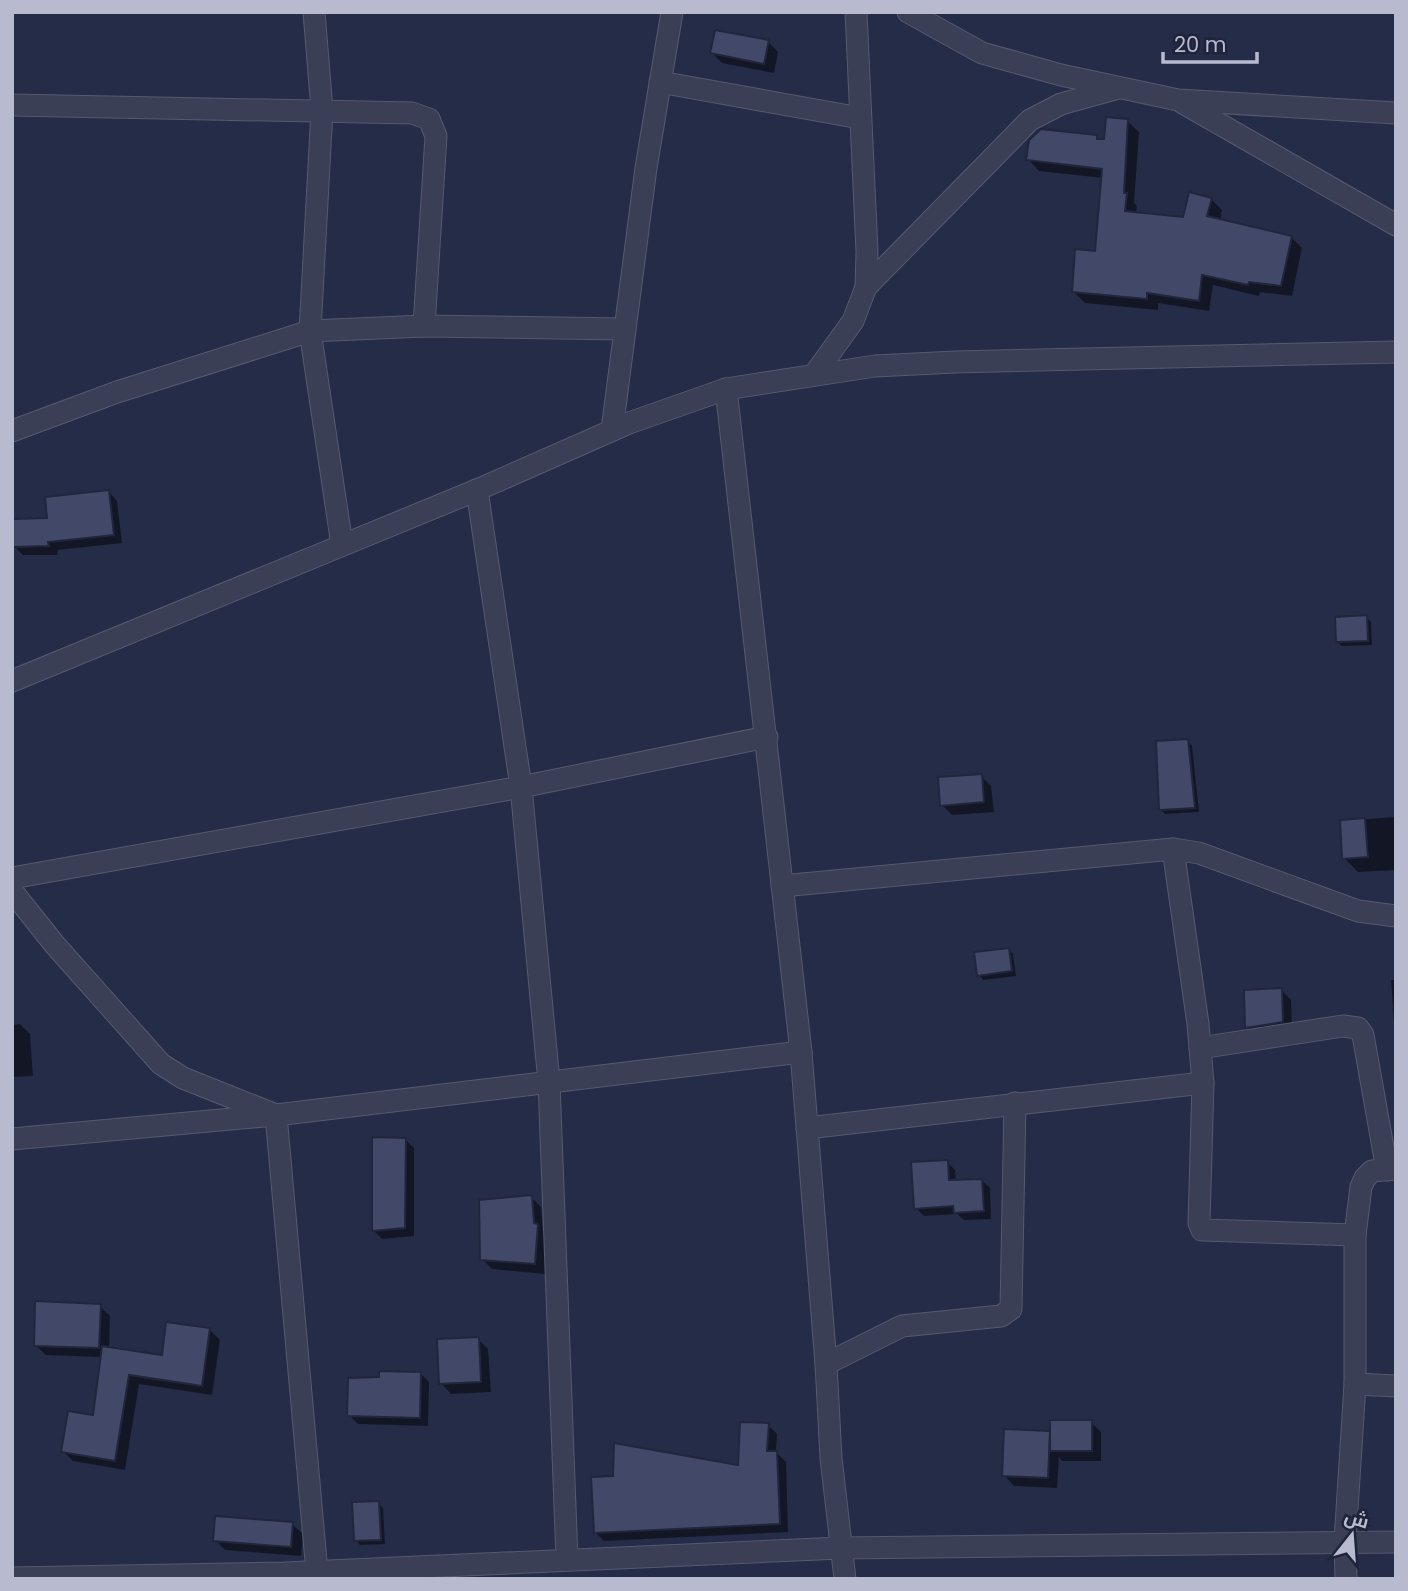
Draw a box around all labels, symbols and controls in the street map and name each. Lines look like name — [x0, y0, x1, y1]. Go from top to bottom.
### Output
scale bar — [1163, 21, 1258, 65]
text: 20 m — [1174, 30, 1227, 59]
north arrow — [1317, 1500, 1387, 1570]
text: ش — [1341, 1503, 1372, 1536]

